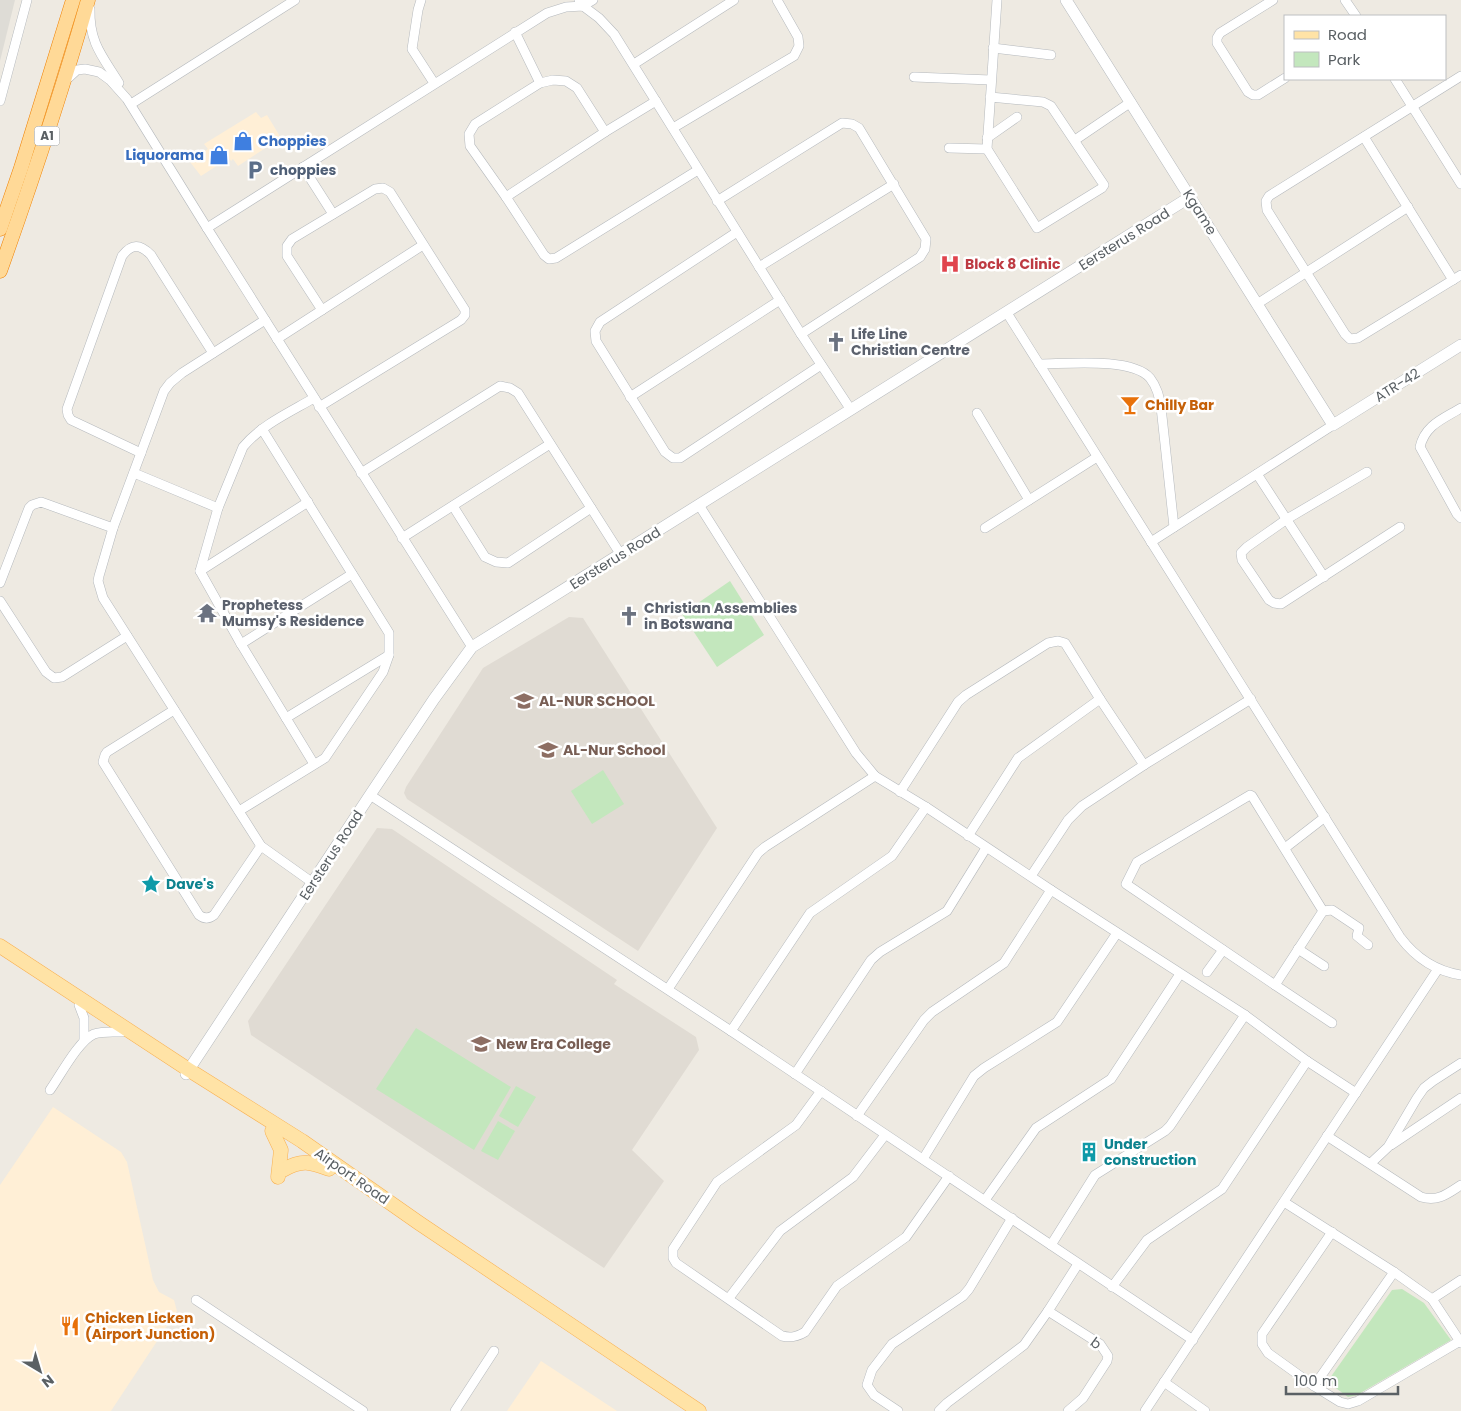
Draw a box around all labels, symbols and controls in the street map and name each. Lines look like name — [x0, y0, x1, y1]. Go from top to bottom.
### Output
legend — [1284, 15, 1446, 80]
text: Road — [1328, 24, 1367, 45]
text: Park — [1328, 49, 1360, 70]
road number: A1 — [34, 126, 60, 146]
shop icon: Choppies — [232, 130, 254, 152]
place label: Choppies — [258, 131, 327, 151]
shop icon: Liquorama — [208, 144, 230, 166]
place label: Liquorama — [126, 145, 204, 165]
parking icon: choppies — [244, 159, 266, 181]
place label: choppies — [270, 160, 337, 180]
street label: Kgame — [1178, 185, 1222, 239]
street label: Eersterus Road — [1075, 203, 1173, 275]
hospital icon: Block 8 Clinic — [939, 253, 961, 275]
place label: Block 8 Clinic — [965, 254, 1061, 274]
place label: Life Line Christian Centre — [851, 324, 970, 360]
church icon: Life Line Christian Centre — [825, 331, 847, 353]
street label: ATR-42 — [1370, 363, 1424, 407]
bar icon: Chilly Bar — [1119, 394, 1141, 416]
place label: Chilly Bar — [1145, 395, 1214, 415]
street label: Eersterus Road — [566, 522, 664, 594]
place label: Prophetess Mumsy's Residence — [222, 595, 364, 631]
place label: Christian Assemblies in Botswana — [644, 598, 798, 634]
temple icon: Prophetess Mumsy's Residence — [196, 602, 218, 624]
church icon: Christian Assemblies in Botswana — [618, 605, 640, 627]
school or university icon: AL-NUR SCHOOL — [513, 690, 535, 712]
place label: AL-NUR SCHOOL — [539, 691, 655, 711]
school or university icon: AL-Nur School — [537, 739, 559, 761]
place label: AL-Nur School — [563, 740, 666, 760]
street label: Eersterus Road — [294, 806, 368, 904]
place icon: Dave's — [140, 873, 162, 895]
place label: Dave's — [166, 874, 214, 894]
school or university icon: New Era College — [470, 1033, 492, 1055]
place label: New Era College — [496, 1034, 611, 1054]
place label: Under construction — [1104, 1134, 1196, 1170]
building icon: Under construction — [1078, 1141, 1100, 1163]
street label: Airport Road — [311, 1143, 393, 1209]
place label: Chicken Licken (Airport Junction) — [85, 1308, 215, 1344]
restaurant icon: Chicken Licken (Airport Junction) — [59, 1315, 81, 1337]
street label: b — [1086, 1332, 1106, 1354]
north arrow — [15, 1346, 65, 1396]
scale bar — [1286, 1364, 1398, 1396]
text: N — [38, 1370, 58, 1392]
text: 100 m — [1294, 1370, 1337, 1391]

